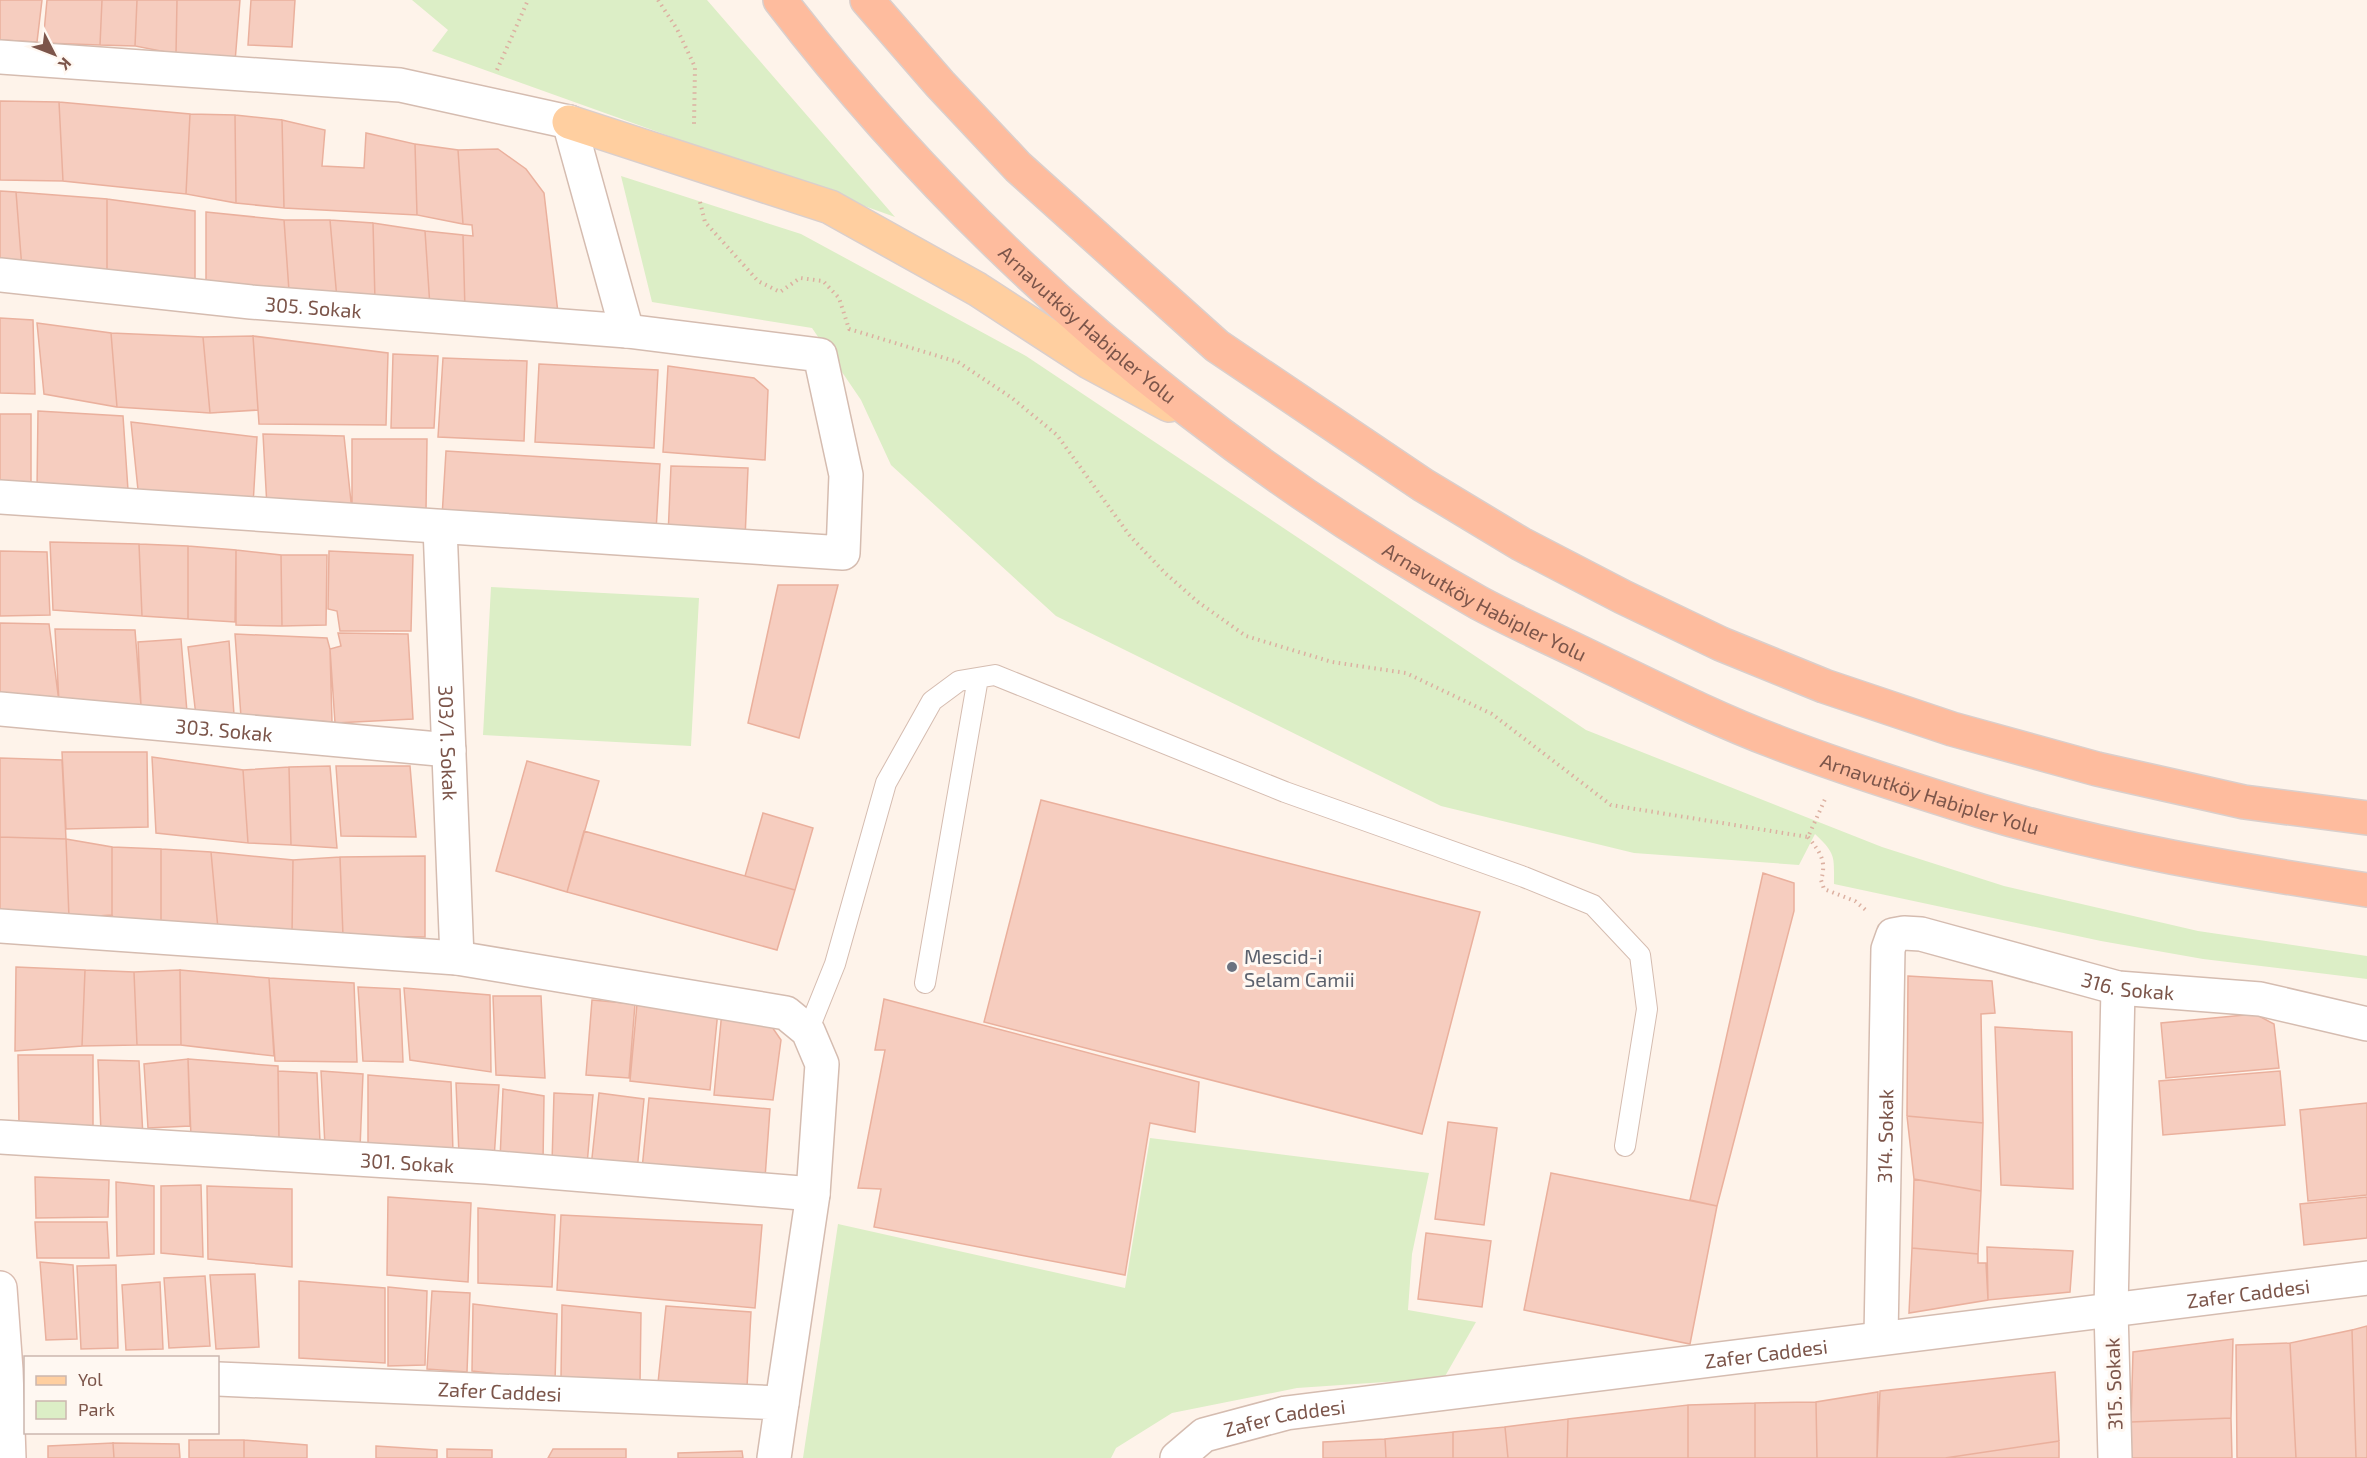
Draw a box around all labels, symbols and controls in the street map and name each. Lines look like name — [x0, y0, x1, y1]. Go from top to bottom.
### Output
north arrow — [24, 24, 84, 84]
text: K — [54, 54, 76, 75]
street label: Arnavutköy Habipler Yolu — [994, 240, 1182, 408]
street label: 305. Sokak — [264, 291, 363, 323]
street label: Arnavutköy Habipler Yolu — [1379, 537, 1591, 666]
street label: 303/1. Sokak — [434, 685, 463, 801]
street label: 303. Sokak — [175, 713, 274, 746]
street label: Arnavutköy Habipler Yolu — [1818, 748, 2042, 839]
place label: Mescid-i Selam Camii — [1244, 944, 1355, 991]
marker: Mescid-i Selam Camii — [1225, 960, 1239, 974]
street label: 316. Sokak — [2079, 967, 2175, 1004]
street label: 314. Sokak — [1872, 1089, 1897, 1183]
street label: 301. Sokak — [359, 1147, 455, 1177]
street label: Zafer Caddesi — [2185, 1273, 2311, 1312]
street label: Zafer Caddesi — [1703, 1333, 1829, 1373]
street label: 315. Sokak — [2099, 1337, 2127, 1431]
legend — [24, 1356, 219, 1434]
text: Yol — [78, 1368, 103, 1390]
street label: Zafer Caddesi — [437, 1376, 562, 1406]
street label: Zafer Caddesi — [1221, 1394, 1347, 1441]
text: Park — [78, 1398, 115, 1420]

